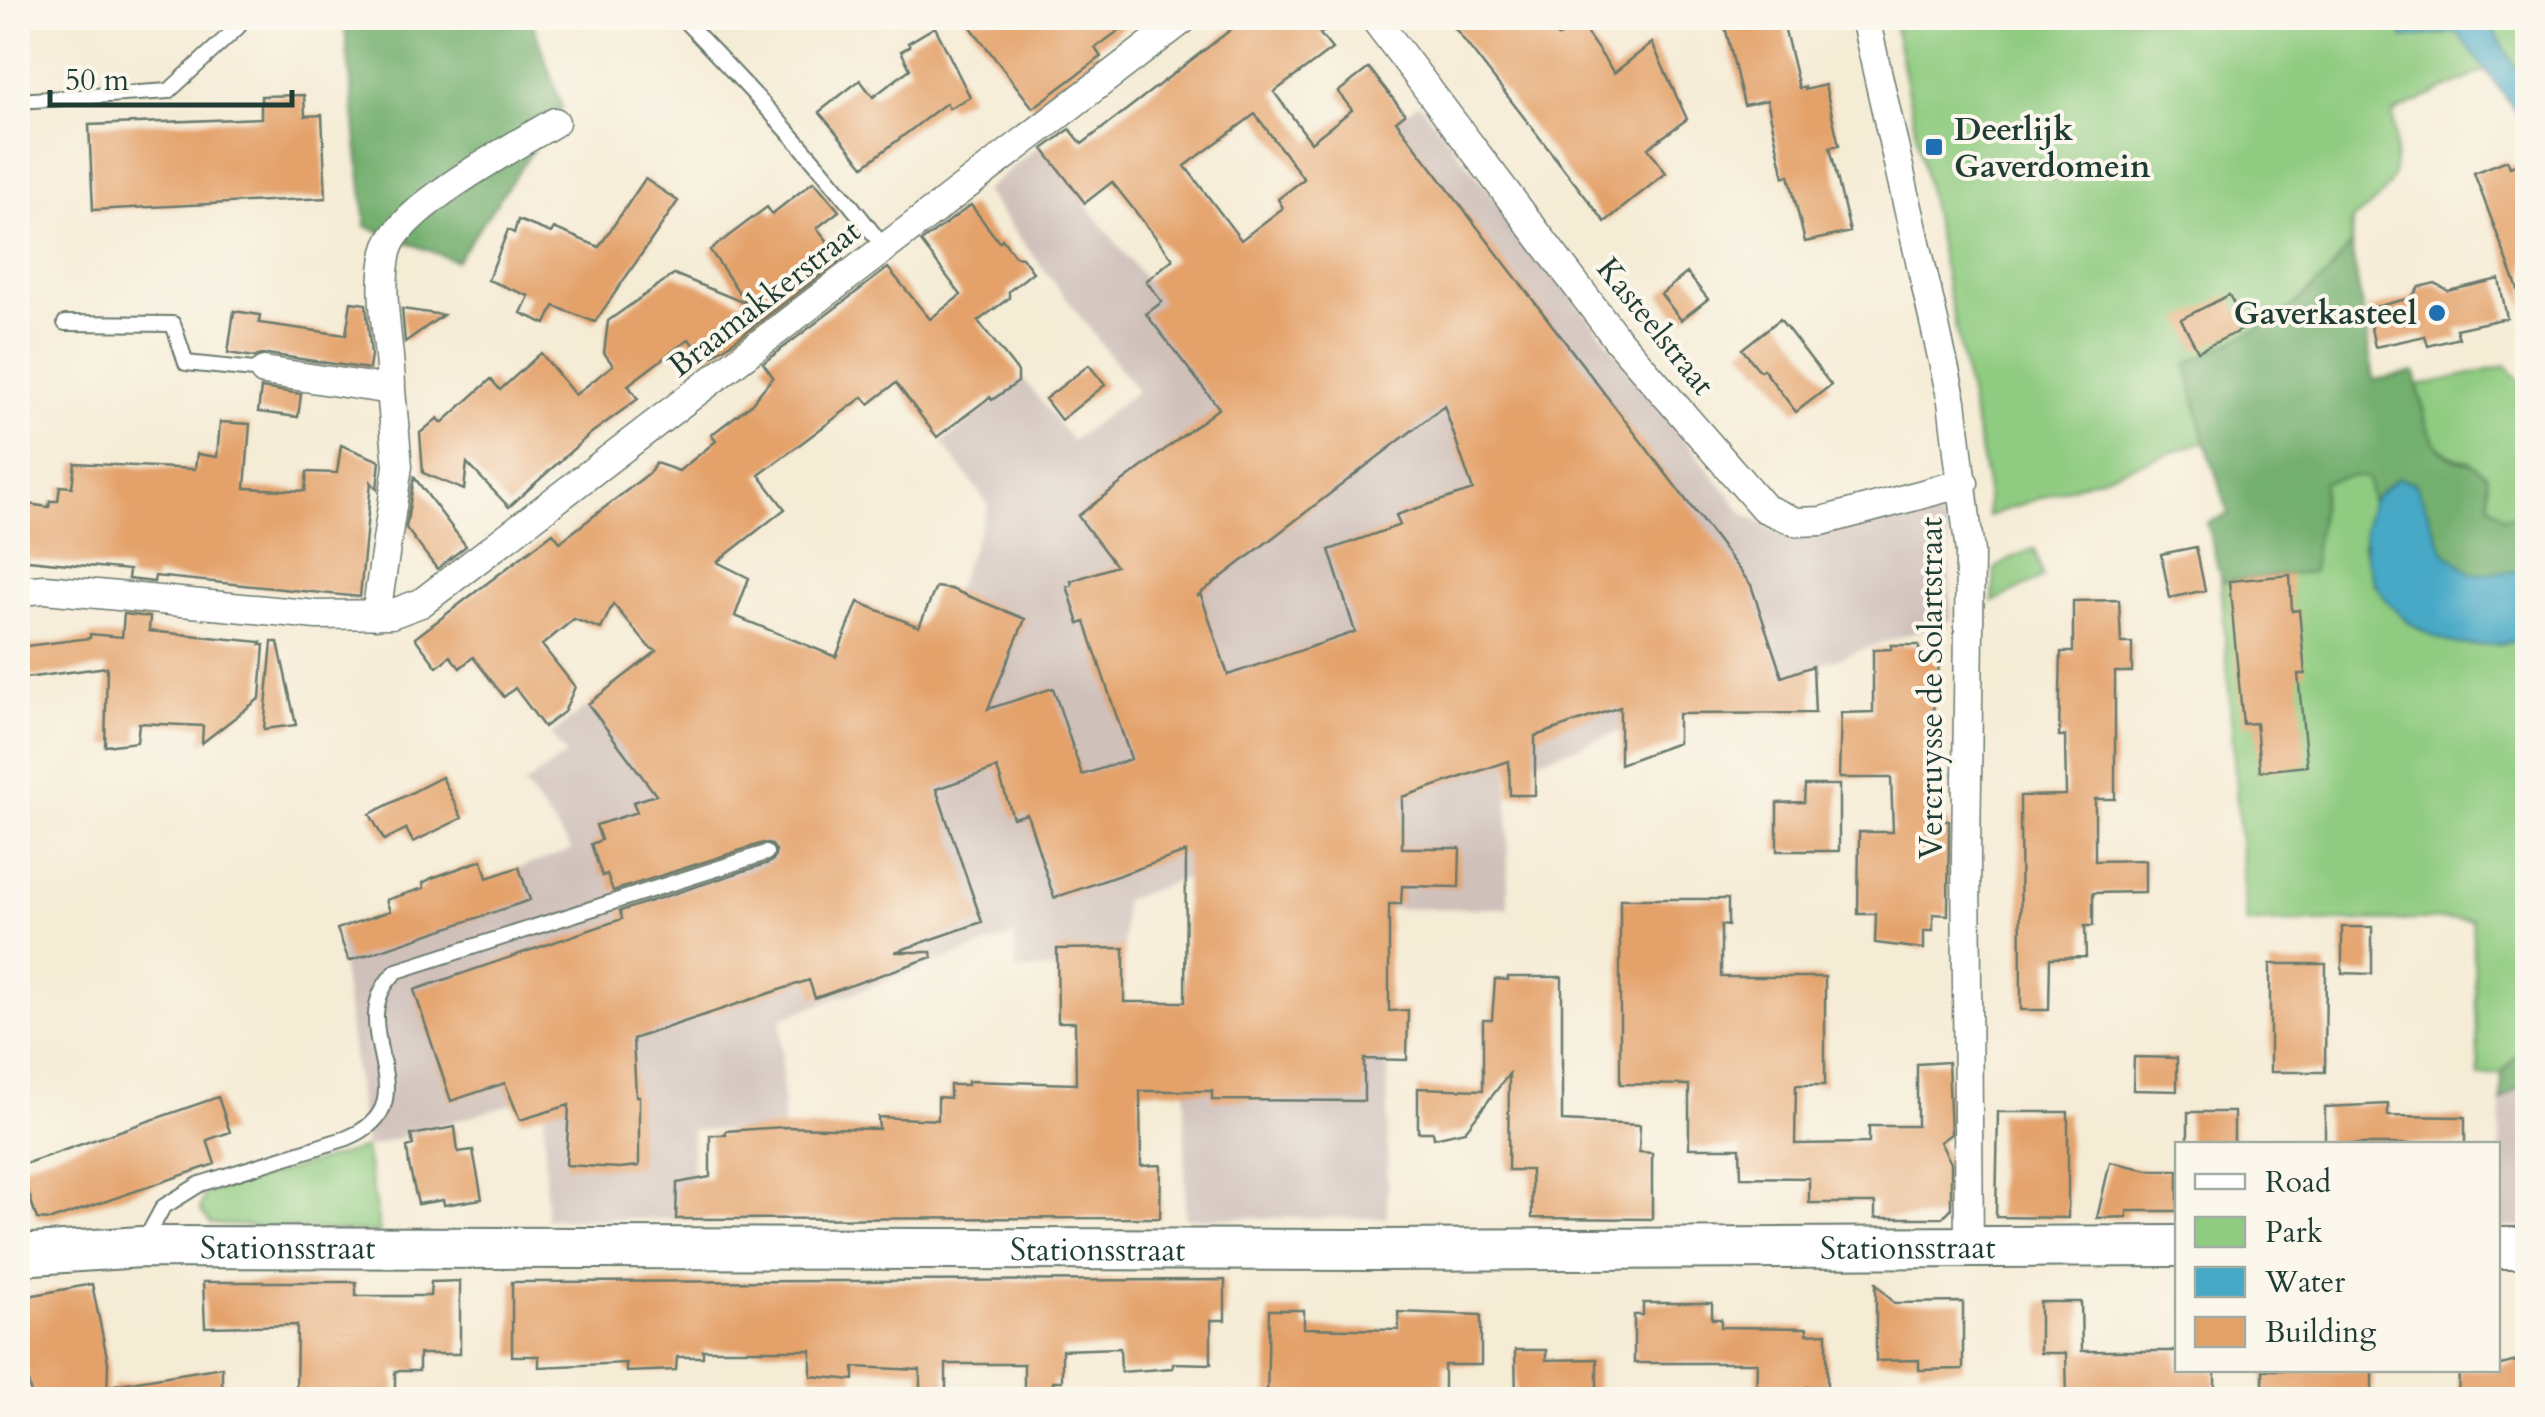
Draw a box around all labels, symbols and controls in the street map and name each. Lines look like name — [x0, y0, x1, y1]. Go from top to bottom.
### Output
scale bar — [50, 45, 292, 107]
text: 50 m — [65, 60, 130, 101]
place label: Deerlijk Gaverdomein — [1954, 108, 2151, 189]
marker: Deerlijk Gaverdomein — [1923, 136, 1945, 158]
street label: Braamakkerstraat — [659, 210, 870, 388]
street label: Kasteelstraat — [1586, 248, 1725, 405]
place label: Gaverkasteel — [2234, 292, 2417, 336]
marker: Gaverkasteel — [2426, 302, 2448, 324]
street label: Vercruysse de Solartstraat — [1910, 517, 1954, 859]
legend — [2175, 1142, 2500, 1372]
text: Road — [2265, 1162, 2331, 1203]
text: Park — [2265, 1212, 2323, 1253]
street label: Stationsstraat — [200, 1226, 376, 1271]
street label: Stationsstraat — [1820, 1226, 1996, 1271]
street label: Stationsstraat — [1010, 1228, 1186, 1273]
text: Water — [2264, 1262, 2345, 1303]
text: Building — [2265, 1312, 2376, 1353]

